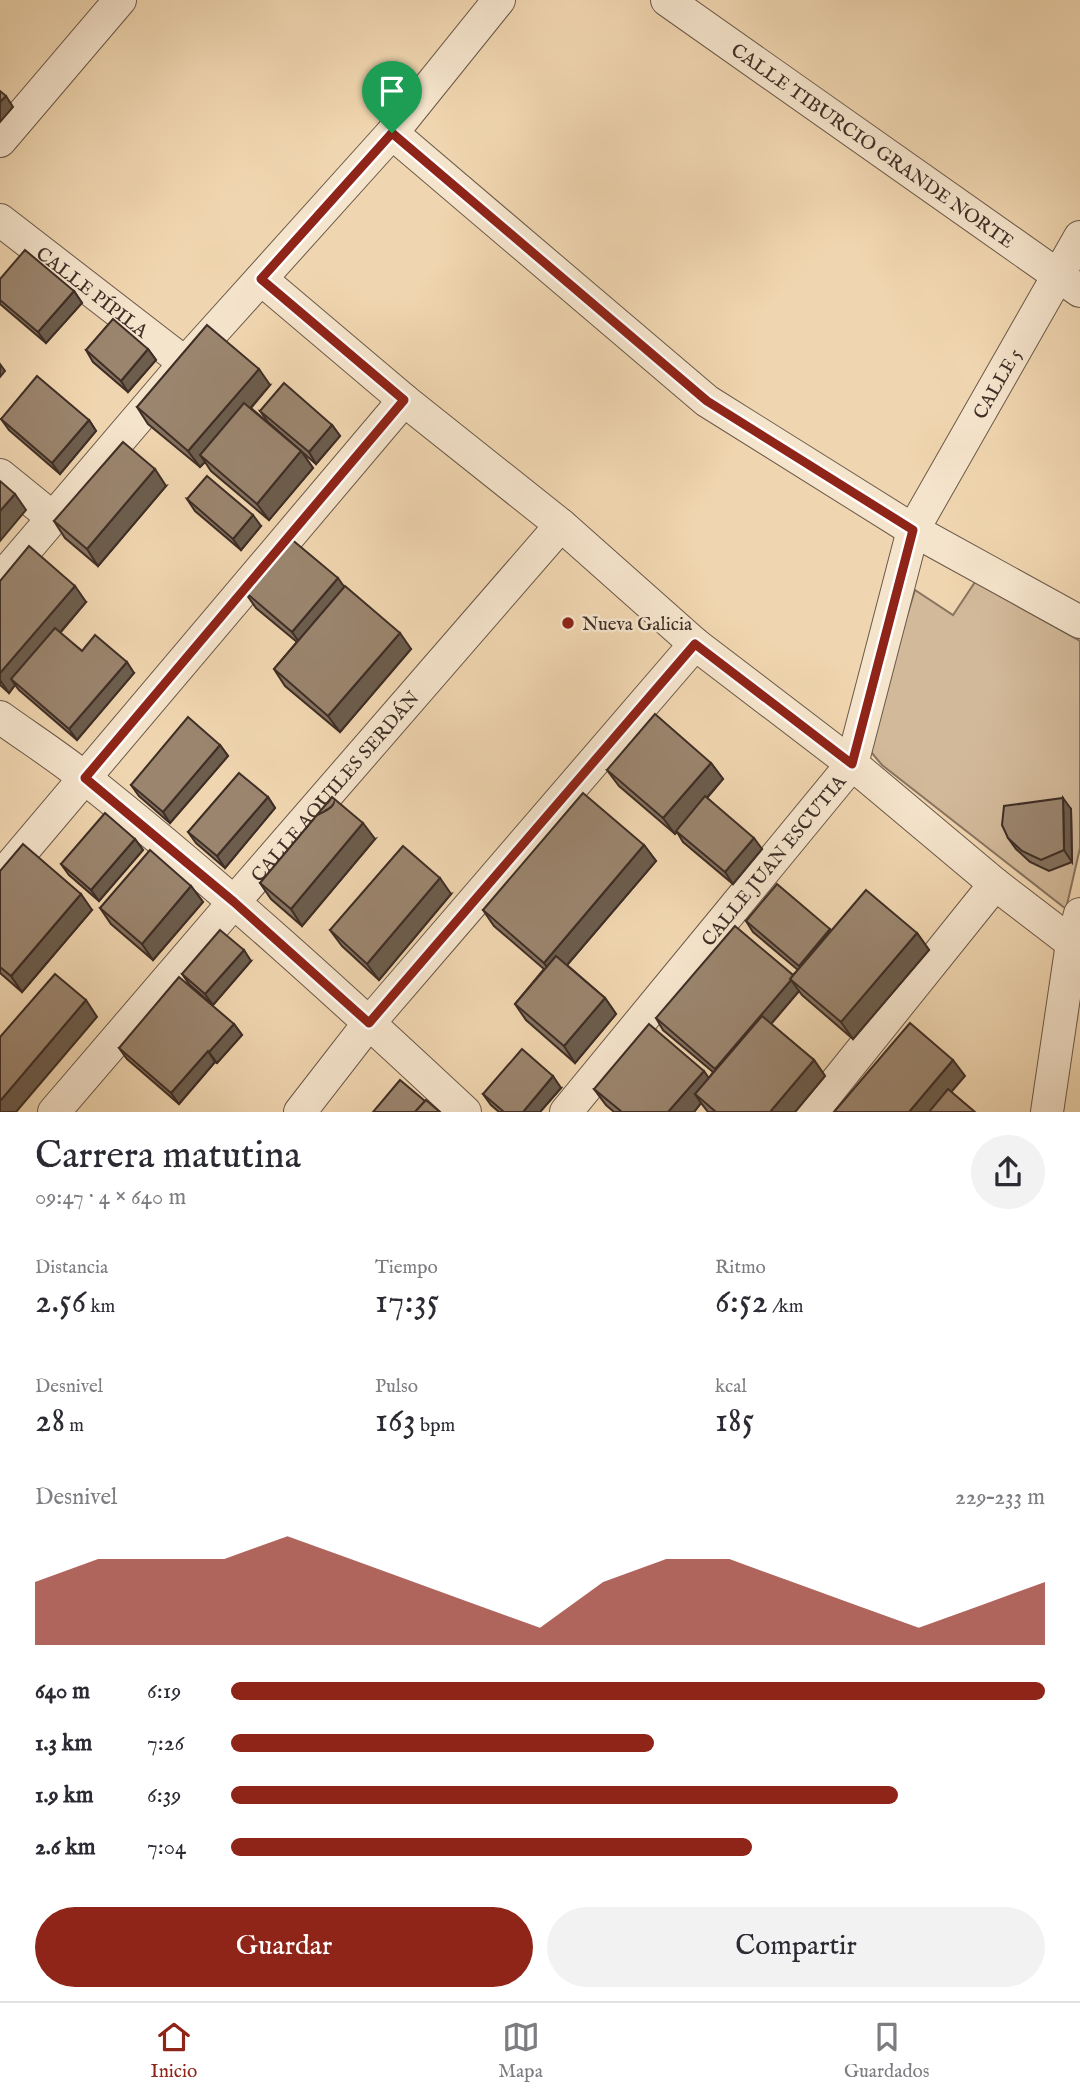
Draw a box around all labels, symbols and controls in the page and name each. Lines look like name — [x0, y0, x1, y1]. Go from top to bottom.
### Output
street label: CALLE TIBURCIO GRANDE NORTE — [726, 39, 1018, 255]
pin — [362, 61, 422, 133]
icon: arrive — [373, 72, 411, 110]
street label: CALLE PÍPILA — [30, 242, 153, 345]
street label: CALLE 5 — [969, 345, 1028, 424]
place label: Nueva Galicia — [582, 613, 693, 637]
marker: Nueva Galicia — [560, 615, 576, 631]
street label: CALLE AQUILES SERDÁN — [247, 687, 425, 888]
street label: CALLE JUAN ESCUTIA — [697, 770, 853, 952]
text: Carrera matutina — [35, 1133, 301, 1181]
button: share — [971, 1135, 1045, 1209]
text: 09:47 · 4 × 640 m — [35, 1183, 186, 1212]
text: Distancia — [35, 1256, 108, 1280]
text: Tiempo — [375, 1256, 438, 1280]
text: Ritmo — [715, 1256, 766, 1280]
text: 2.56 — [35, 1280, 86, 1325]
text: 17:35 — [375, 1280, 439, 1325]
text: 6:52 — [715, 1280, 768, 1325]
text: km — [86, 1295, 115, 1319]
text: /km — [768, 1295, 803, 1319]
text: Desnivel — [35, 1375, 103, 1399]
text: Pulso — [375, 1375, 418, 1399]
text: kcal — [715, 1375, 747, 1399]
text: 28 — [35, 1399, 65, 1444]
text: 163 — [375, 1399, 416, 1444]
text: 185 — [715, 1399, 754, 1444]
text: m — [65, 1414, 84, 1438]
text: bpm — [416, 1414, 455, 1438]
text: Desnivel — [35, 1483, 117, 1512]
text: 229–233 m — [955, 1483, 1045, 1512]
text: 640 m — [35, 1677, 90, 1706]
text: 6:19 — [147, 1677, 181, 1706]
text: 1.3 km — [35, 1729, 92, 1758]
text: 7:26 — [147, 1729, 184, 1758]
text: 1.9 km — [35, 1781, 94, 1810]
text: 6:39 — [147, 1781, 181, 1810]
text: 2.6 km — [35, 1833, 96, 1862]
text: 7:04 — [147, 1833, 186, 1862]
button: Guardar — [35, 1907, 533, 1987]
button: Compartir — [547, 1907, 1045, 1987]
tab: Inicio — [151, 2018, 197, 2084]
tab: Mapa — [498, 2018, 543, 2084]
tab: Guardados — [844, 2018, 929, 2084]

